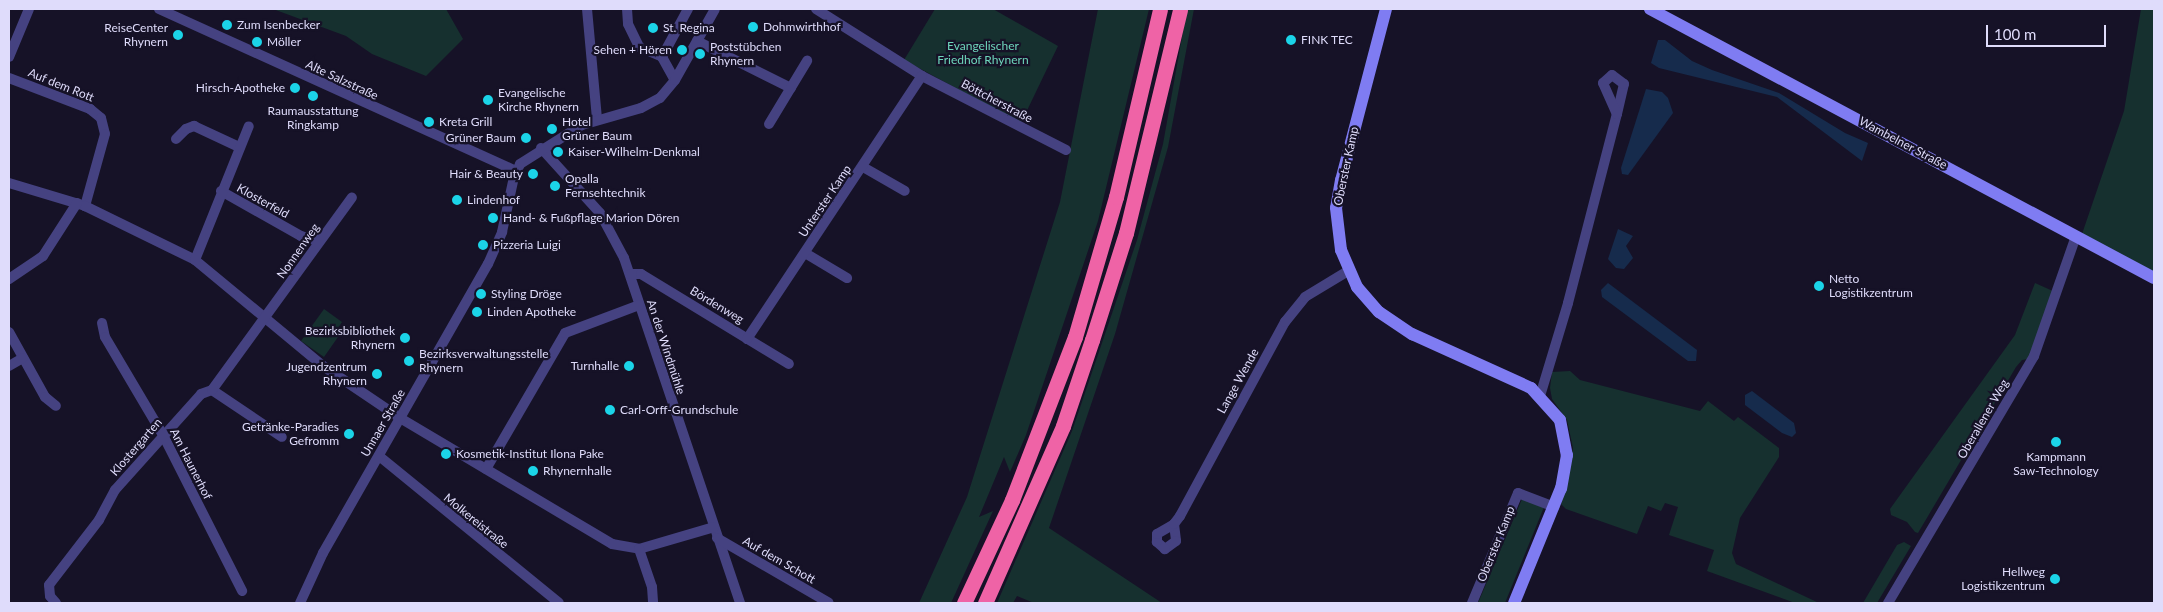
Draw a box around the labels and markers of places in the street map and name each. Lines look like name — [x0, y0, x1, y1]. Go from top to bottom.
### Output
place label: Zum Isenbecker — [237, 18, 320, 32]
marker: Zum Isenbecker — [221, 19, 233, 31]
place label: Dohmwirthhof — [763, 20, 841, 34]
place label: ReiseCenter Rhynern — [104, 21, 168, 49]
place label: St. Regina — [663, 21, 715, 35]
marker: Dohmwirthhof — [747, 21, 759, 33]
marker: St. Regina — [647, 22, 659, 34]
marker: ReiseCenter Rhynern — [172, 29, 184, 41]
place label: FINK TEC — [1301, 33, 1353, 47]
marker: FINK TEC — [1285, 34, 1297, 46]
place label: Möller — [267, 35, 301, 49]
marker: Möller — [251, 36, 263, 48]
place label: Poststübchen Rhynern — [710, 40, 782, 68]
place label: Sehen + Hören — [593, 43, 672, 57]
marker: Sehen + Hören — [676, 44, 688, 56]
marker: Poststübchen Rhynern — [694, 48, 706, 60]
place label: Hirsch-Apotheke — [196, 81, 285, 95]
marker: Hirsch-Apotheke — [289, 82, 301, 94]
place label: Evangelische Kirche Rhynern — [498, 86, 579, 114]
marker: Raumausstattung Ringkamp — [307, 90, 319, 102]
marker: Evangelische Kirche Rhynern — [482, 94, 494, 106]
place label: Raumausstattung Ringkamp — [267, 104, 359, 132]
place label: Kreta Grill — [439, 115, 492, 129]
place label: Hotel Grüner Baum — [562, 115, 632, 143]
marker: Kreta Grill — [423, 116, 435, 128]
marker: Hotel Grüner Baum — [546, 123, 558, 135]
place label: Grüner Baum — [446, 131, 516, 145]
marker: Grüner Baum — [520, 132, 532, 144]
place label: Kaiser-Wilhelm-Denkmal — [568, 145, 700, 159]
marker: Kaiser-Wilhelm-Denkmal — [552, 146, 564, 158]
place label: Hair & Beauty — [449, 167, 523, 181]
marker: Hair & Beauty — [527, 168, 539, 180]
place label: Opalla Fernsehtechnik — [565, 172, 646, 200]
marker: Opalla Fernsehtechnik — [549, 180, 561, 192]
place label: Lindenhof — [467, 193, 520, 207]
marker: Lindenhof — [451, 194, 463, 206]
place label: Hand- & Fußpflage Marion Dören — [503, 211, 679, 225]
marker: Hand- & Fußpflage Marion Dören — [487, 212, 499, 224]
place label: Pizzeria Luigi — [493, 238, 561, 252]
marker: Pizzeria Luigi — [477, 239, 489, 251]
place label: Netto Logistikzentrum — [1829, 272, 1913, 300]
marker: Netto Logistikzentrum — [1813, 280, 1825, 292]
place label: Styling Dröge — [491, 287, 562, 301]
marker: Styling Dröge — [475, 288, 487, 300]
place label: Linden Apotheke — [487, 305, 577, 319]
marker: Linden Apotheke — [471, 306, 483, 318]
place label: Bezirksbibliothek Rhynern — [305, 324, 395, 352]
marker: Bezirksbibliothek Rhynern — [399, 332, 411, 344]
place label: Bezirksverwaltungsstelle Rhynern — [419, 347, 549, 375]
marker: Bezirksverwaltungsstelle Rhynern — [403, 355, 415, 367]
place label: Turnhalle — [571, 359, 619, 373]
place label: Jugendzentrum Rhynern — [286, 360, 367, 388]
marker: Turnhalle — [623, 360, 635, 372]
marker: Jugendzentrum Rhynern — [371, 368, 383, 380]
place label: Carl-Orff-Grundschule — [620, 403, 738, 417]
marker: Carl-Orff-Grundschule — [604, 404, 616, 416]
place label: Getränke-Paradies Gefromm — [242, 420, 339, 448]
marker: Getränke-Paradies Gefromm — [343, 428, 355, 440]
marker: Kampmann Saw-Technology — [2050, 436, 2062, 448]
place label: Kosmetik-Institut Ilona Pake — [456, 447, 604, 461]
marker: Kosmetik-Institut Ilona Pake — [440, 448, 452, 460]
place label: Kampmann Saw-Technology — [2013, 450, 2099, 478]
place label: Rhynernhalle — [543, 464, 612, 478]
marker: Rhynernhalle — [527, 465, 539, 477]
place label: Hellweg Logistikzentrum — [1961, 565, 2045, 593]
marker: Hellweg Logistikzentrum — [2049, 573, 2061, 585]

